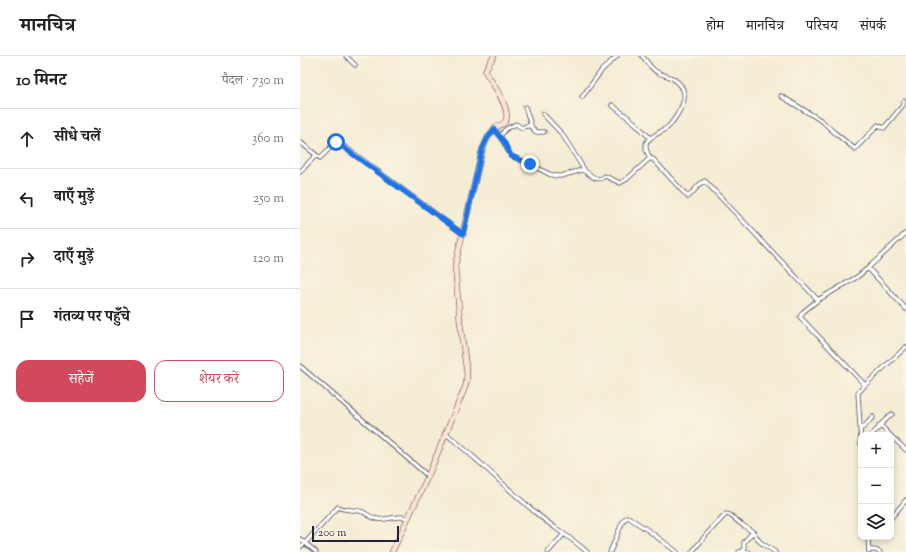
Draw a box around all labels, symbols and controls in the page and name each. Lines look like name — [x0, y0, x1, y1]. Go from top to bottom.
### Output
text: मानचित्र — [20, 13, 75, 40]
text: होम — [706, 17, 724, 37]
text: मानचित्र — [746, 17, 784, 37]
text: परिचय — [806, 17, 838, 37]
text: संपर्क — [860, 17, 886, 37]
text: 10 मिनट — [16, 69, 66, 93]
text: पैदल · 730 m — [222, 72, 284, 90]
text: सीधे चलें — [54, 127, 101, 148]
icon: ahead — [16, 128, 38, 150]
text: 360 m — [252, 130, 284, 148]
route start — [327, 133, 345, 151]
route end — [521, 155, 539, 173]
text: बाएँ मुड़ें — [54, 187, 94, 208]
icon: left — [16, 188, 38, 210]
text: 250 m — [253, 190, 284, 208]
text: दाएँ मुड़ें — [54, 247, 94, 268]
icon: right — [16, 248, 38, 270]
text: 120 m — [253, 250, 284, 268]
text: गंतव्य पर पहुँचे — [54, 307, 130, 328]
icon: arrive — [16, 308, 38, 330]
button: सहेजें — [16, 360, 146, 402]
button: शेयर करें — [154, 360, 284, 402]
map controls — [858, 432, 894, 540]
button: + — [858, 432, 894, 468]
button: − — [858, 468, 894, 504]
button: layers — [858, 504, 894, 540]
scale bar — [312, 524, 399, 543]
text: 200 m — [318, 525, 346, 541]

